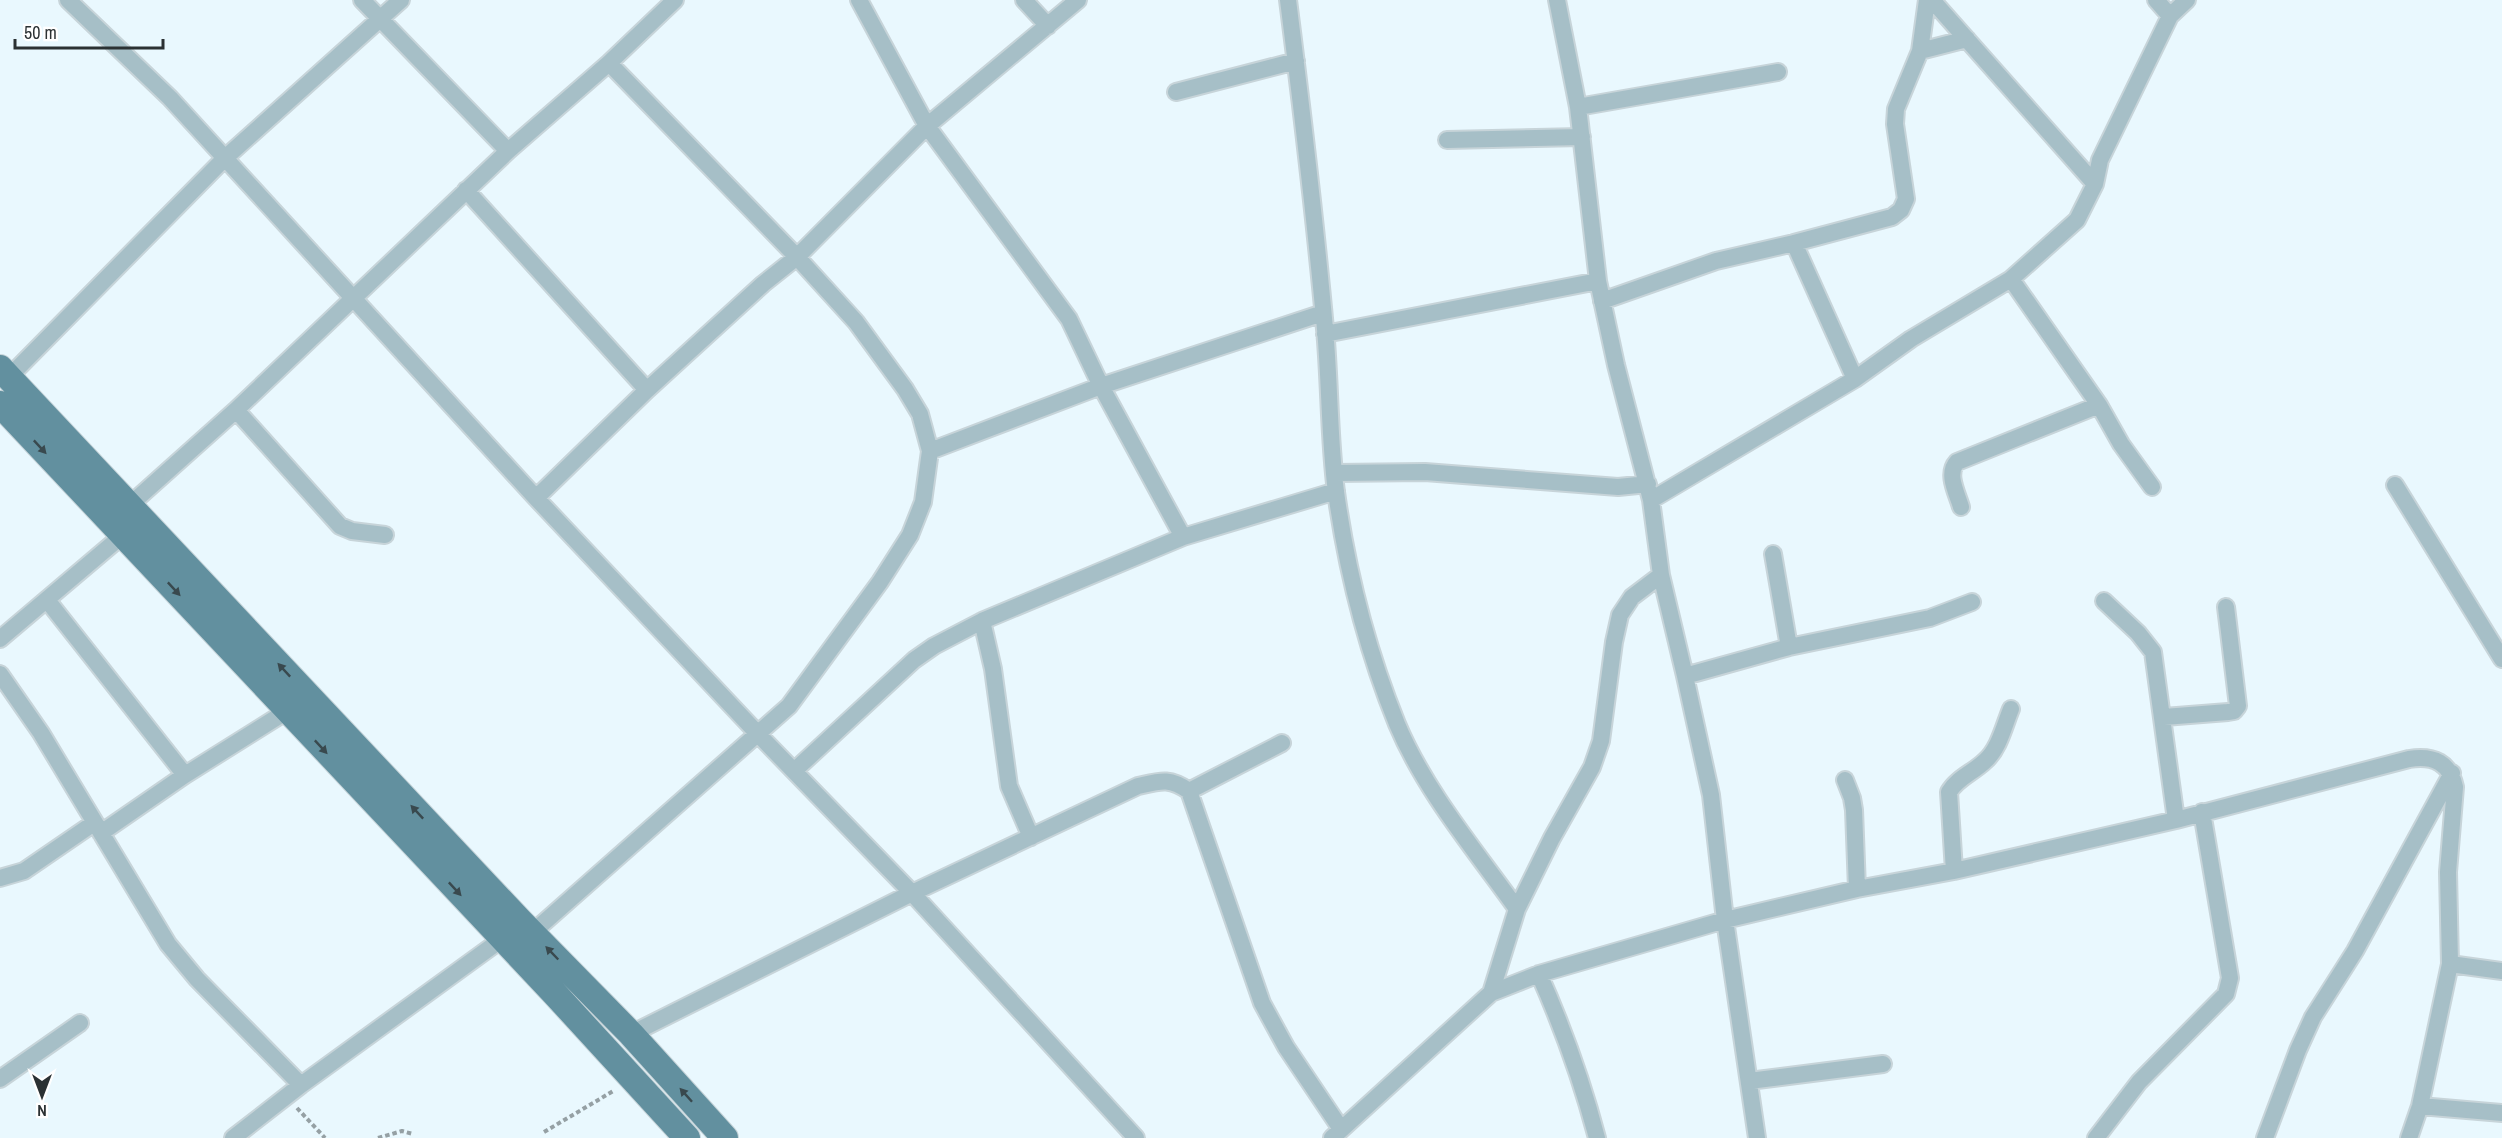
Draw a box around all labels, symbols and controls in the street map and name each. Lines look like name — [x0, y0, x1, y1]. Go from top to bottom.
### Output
scale bar — [15, 12, 164, 50]
text: 50 m — [24, 20, 57, 45]
one-way arrow — [33, 440, 47, 455]
one-way arrow — [167, 581, 180, 596]
one-way arrow — [277, 663, 291, 677]
one-way arrow — [314, 739, 327, 754]
one-way arrow — [411, 805, 424, 820]
one-way arrow — [448, 881, 461, 896]
one-way arrow — [545, 947, 559, 961]
north arrow — [12, 1066, 72, 1126]
one-way arrow — [679, 1087, 693, 1102]
text: N — [37, 1100, 47, 1122]

